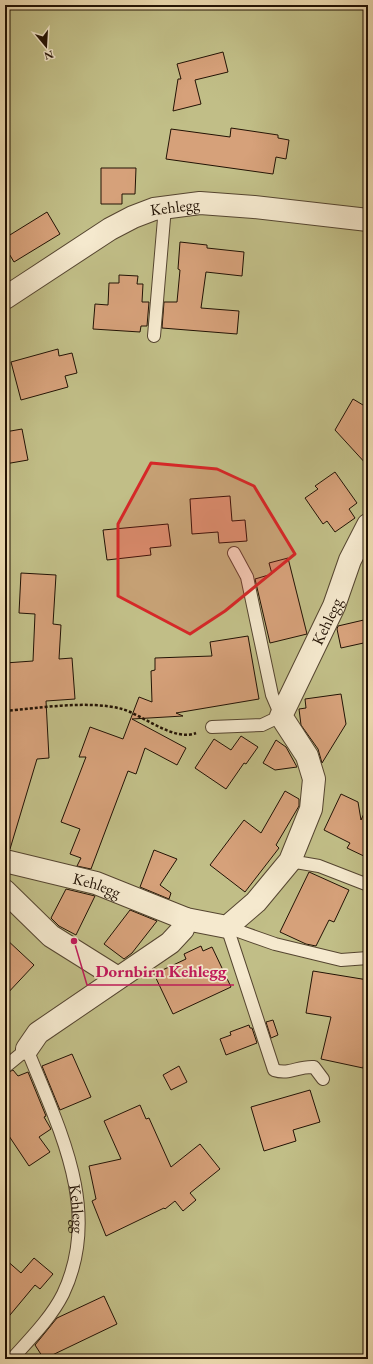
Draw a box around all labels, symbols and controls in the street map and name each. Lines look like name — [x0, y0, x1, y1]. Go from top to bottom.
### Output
north arrow — [26, 26, 66, 66]
text: N — [43, 47, 55, 64]
street label: Kehlegg — [149, 193, 202, 220]
street label: Kehlegg — [307, 594, 347, 648]
street label: Kehlegg — [71, 868, 125, 903]
callout: Dornbirn Kehlegg — [87, 956, 234, 985]
text: Dornbirn Kehlegg — [96, 960, 227, 982]
street label: Kehlegg — [64, 1183, 89, 1235]

